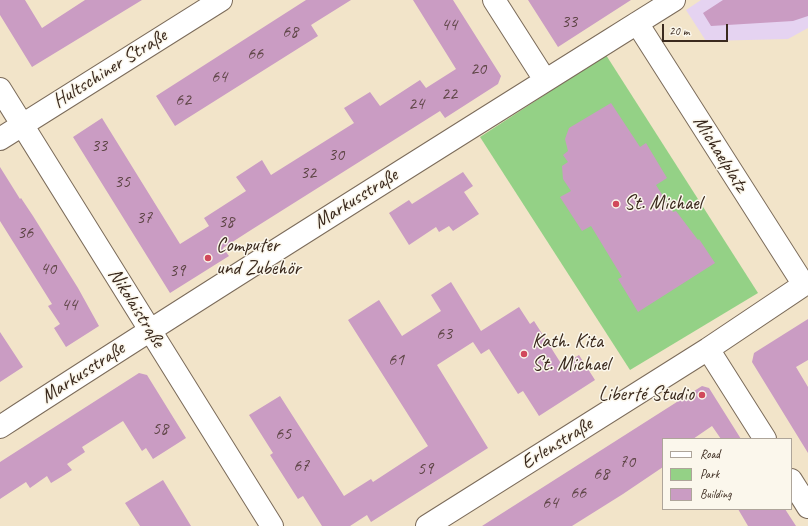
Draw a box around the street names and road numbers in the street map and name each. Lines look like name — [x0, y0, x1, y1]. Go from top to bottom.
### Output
street label: Hultschiner Straße — [48, 24, 172, 114]
street label: Michaelplatz — [687, 112, 753, 196]
street label: Markusstraße — [309, 164, 403, 234]
street label: Nikolaistraße — [102, 264, 170, 352]
street label: Markusstraße — [37, 337, 129, 409]
street label: Erlenstraße — [517, 413, 597, 475]

